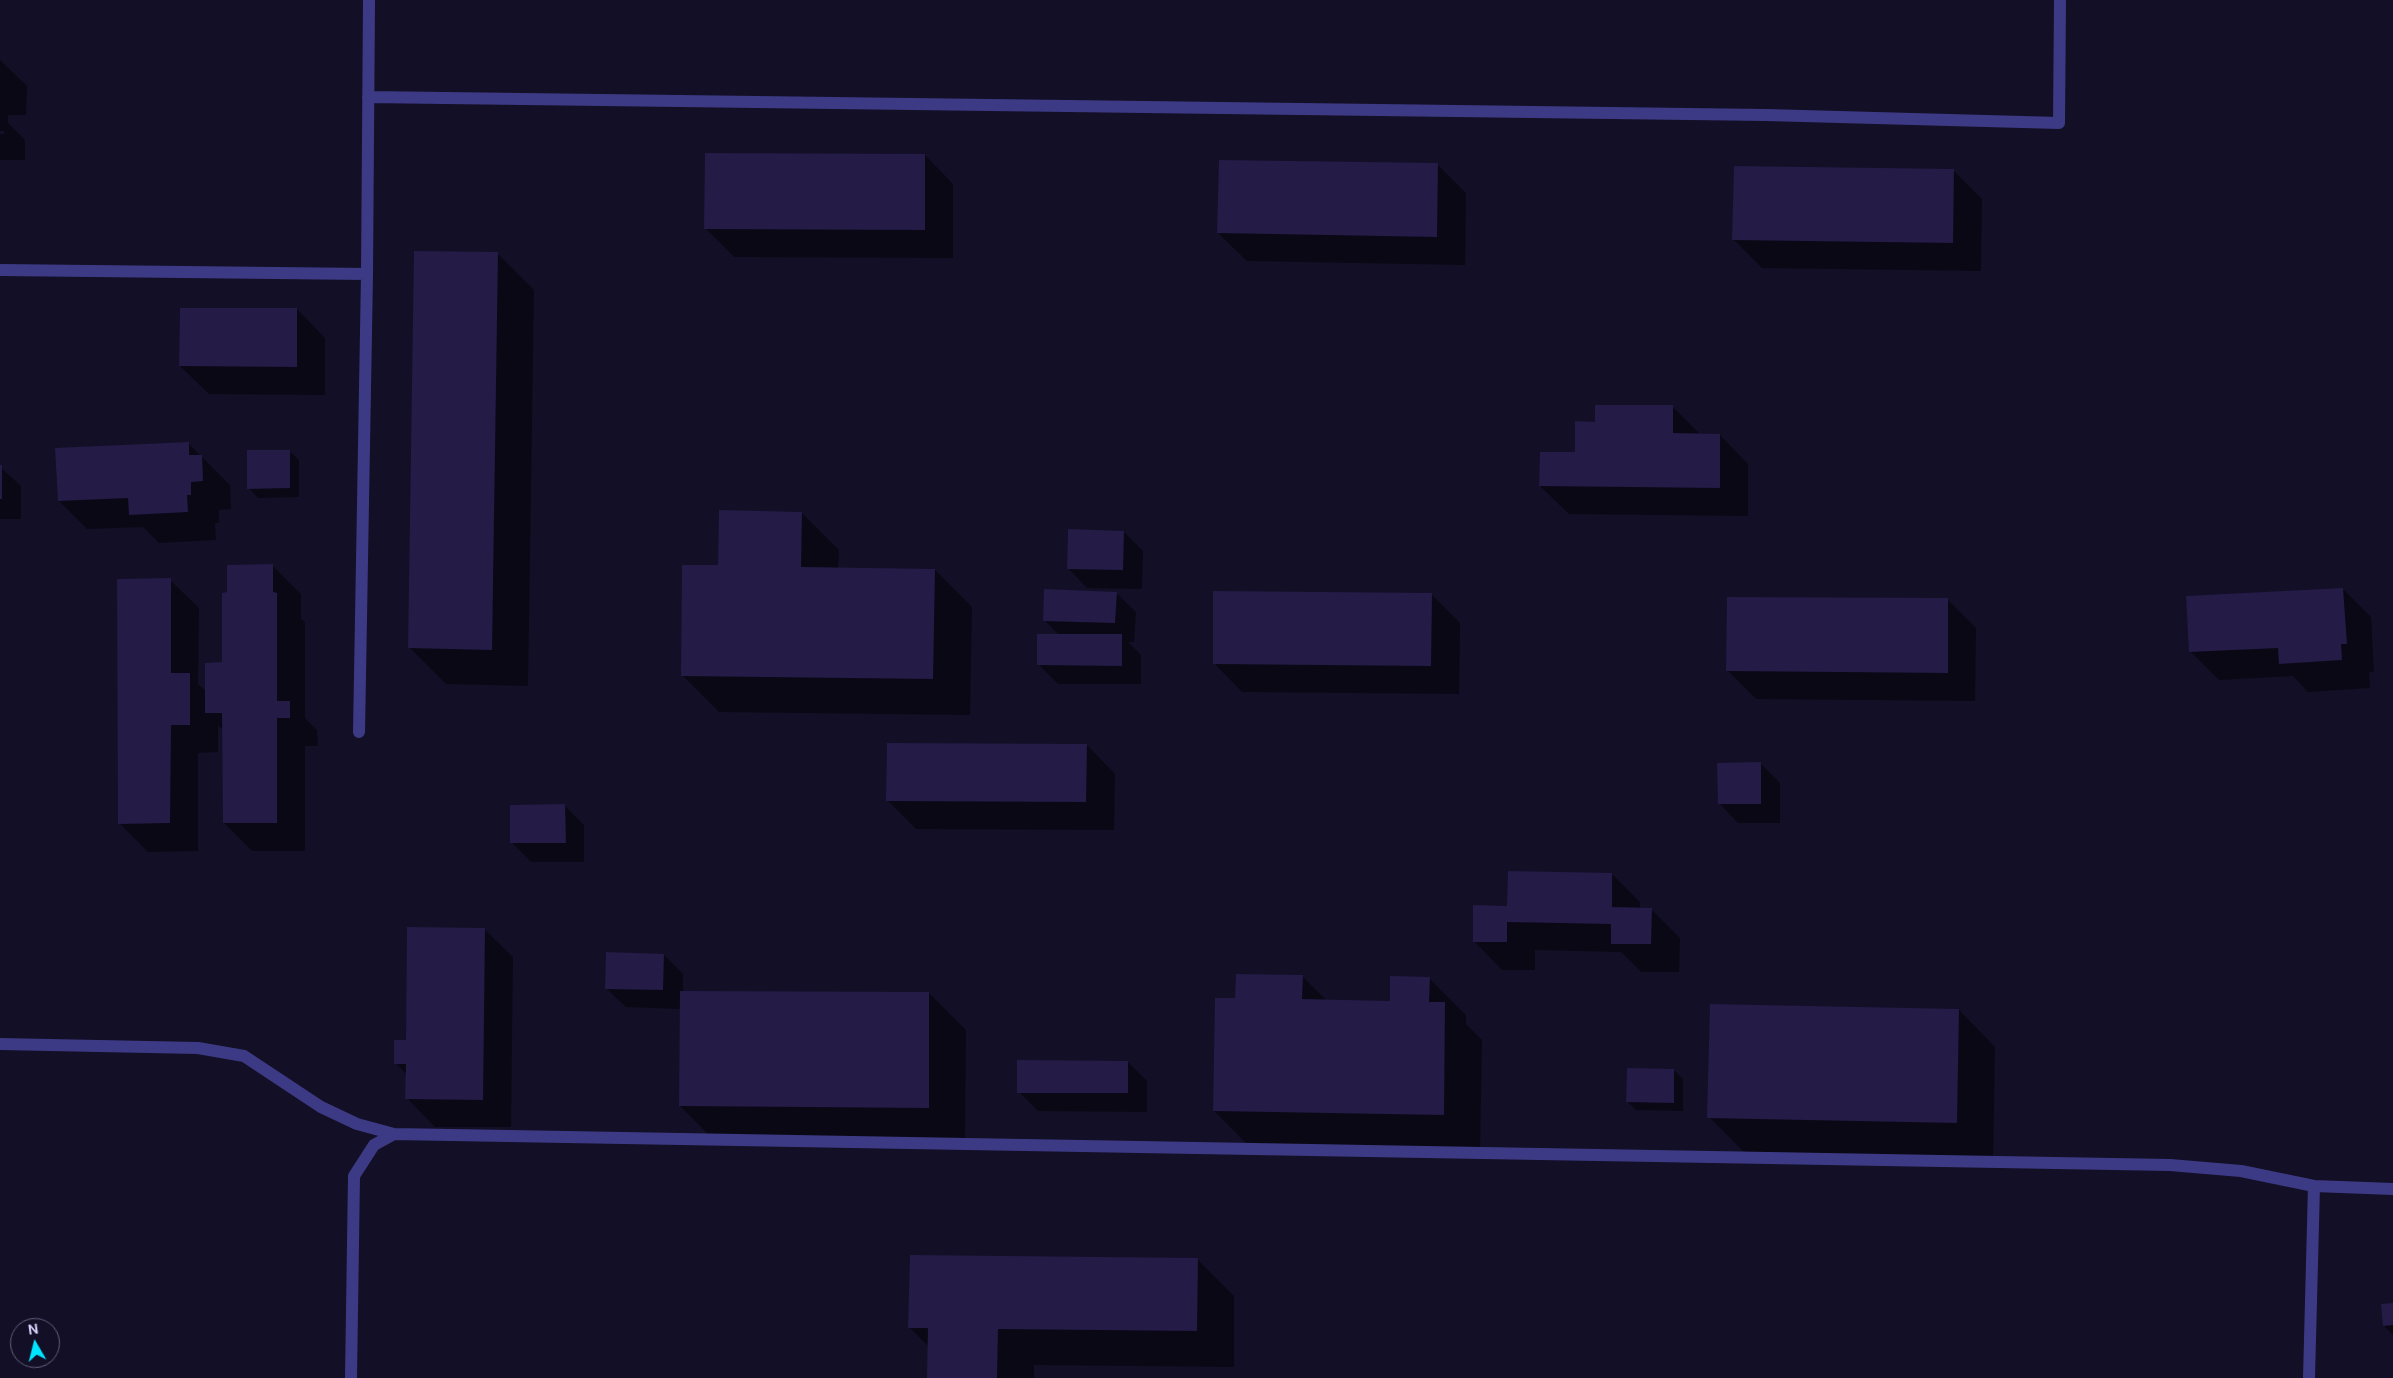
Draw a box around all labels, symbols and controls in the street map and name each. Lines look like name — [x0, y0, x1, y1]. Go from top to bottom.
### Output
north arrow — [10, 1318, 60, 1368]
text: N — [27, 1320, 39, 1339]

